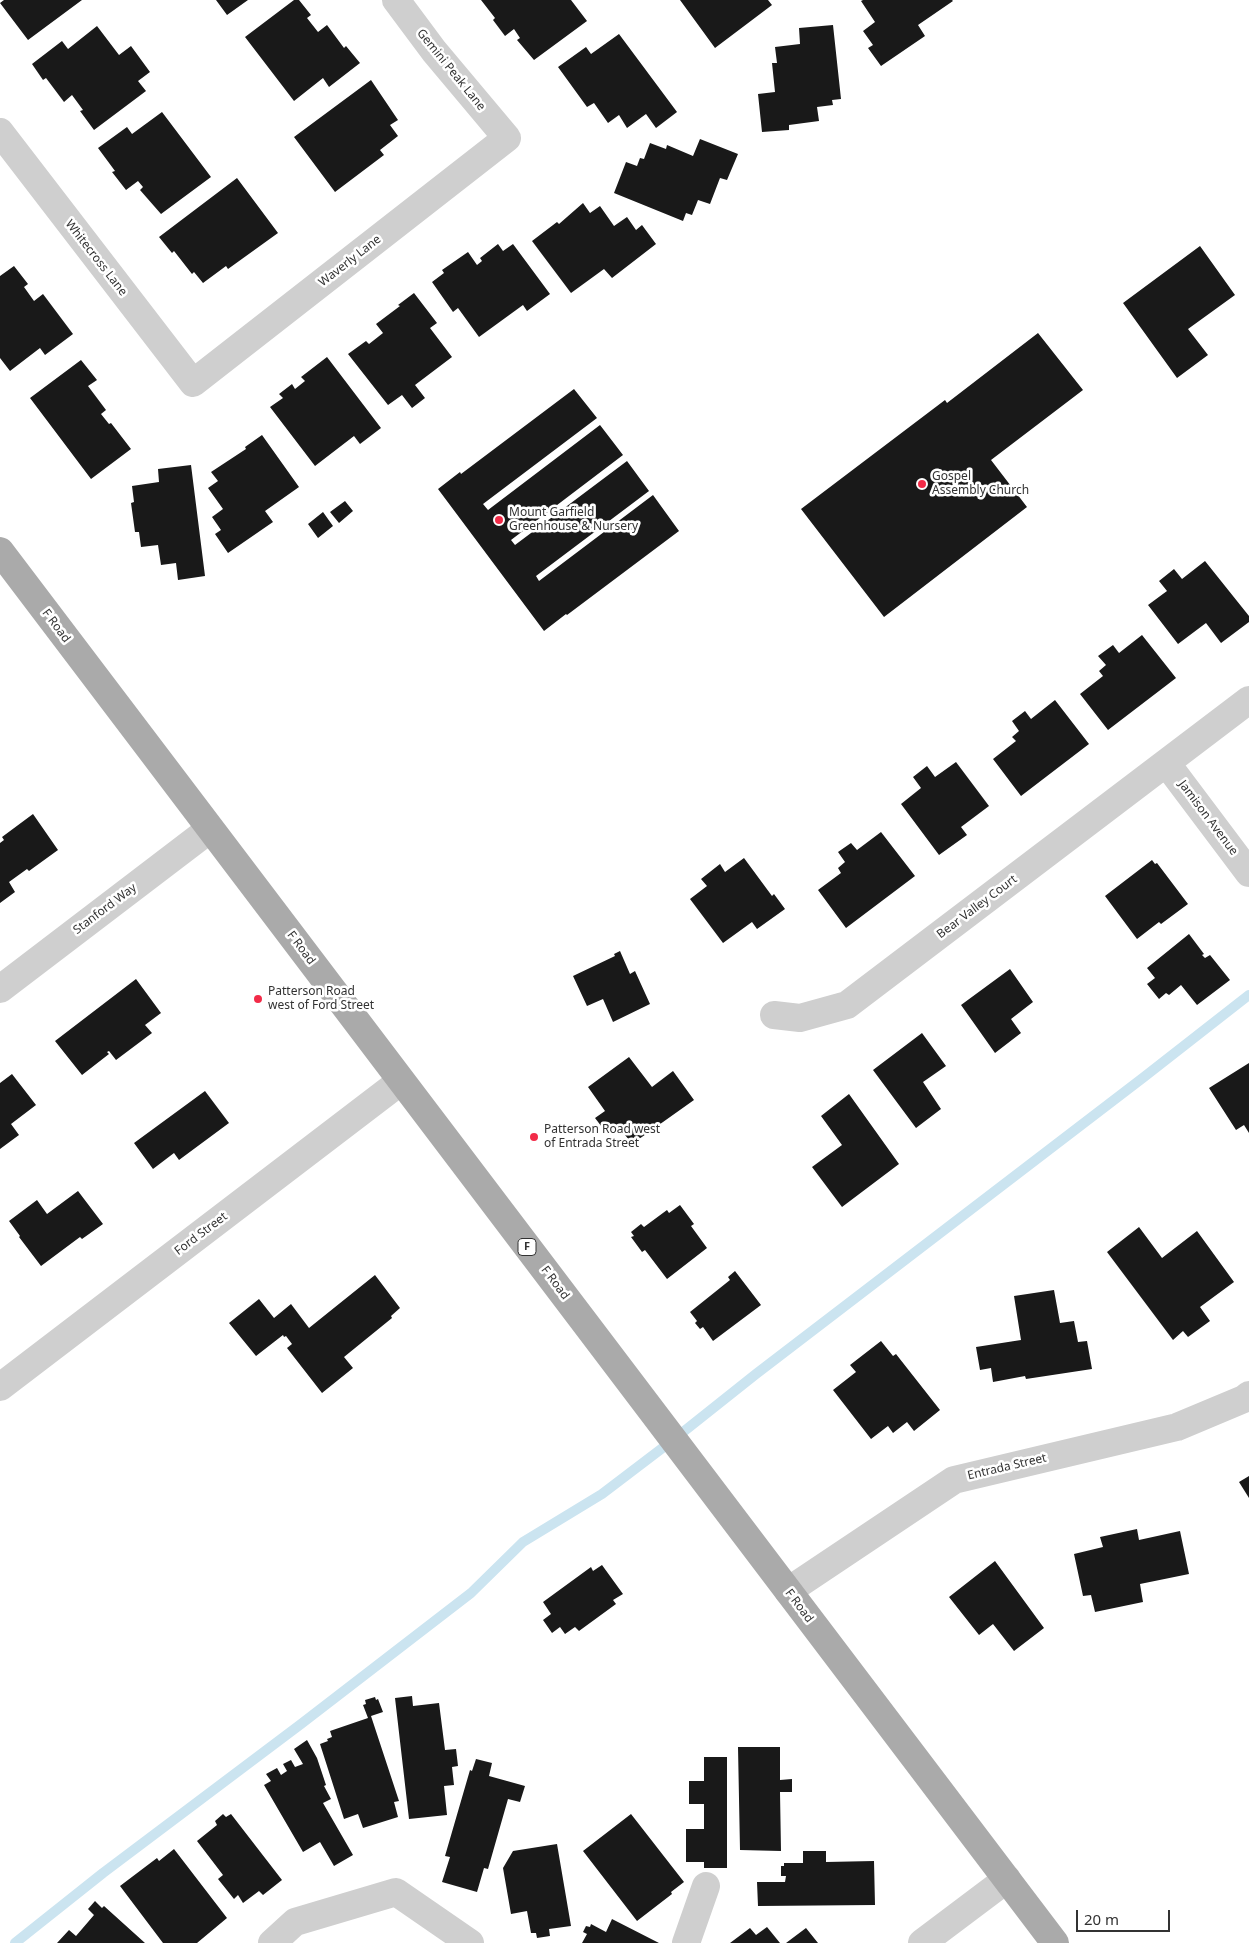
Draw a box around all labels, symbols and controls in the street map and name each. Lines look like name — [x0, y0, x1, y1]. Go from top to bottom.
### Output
street label: Gemini Peak Lane — [414, 26, 488, 114]
street label: Whitecross Lane — [62, 217, 130, 299]
street label: Waverly Lane — [316, 232, 384, 290]
place label: Gospel Assembly Church — [932, 470, 1029, 498]
marker: Gospel Assembly Church — [916, 478, 928, 490]
place label: Mount Garfield Greenhouse & Nursery — [509, 506, 638, 534]
marker: Mount Garfield Greenhouse & Nursery — [493, 514, 505, 526]
street label: F Road — [39, 606, 73, 646]
street label: Jamison Avenue — [1175, 778, 1241, 858]
street label: Bear Valley Court — [934, 872, 1020, 942]
street label: Stanford Way — [71, 881, 139, 937]
street label: F Road — [284, 928, 318, 968]
place label: Patterson Road west of Ford Street — [268, 985, 374, 1013]
marker: Patterson Road west of Ford Street — [252, 993, 264, 1005]
place label: Patterson Road west of Entrada Street — [544, 1123, 660, 1151]
marker: Patterson Road west of Entrada Street — [528, 1131, 540, 1143]
street label: Ford Street — [172, 1210, 230, 1258]
road number: F — [518, 1238, 536, 1256]
street label: F Road — [538, 1263, 572, 1303]
street label: Entrada Street — [966, 1451, 1048, 1483]
street label: F Road — [782, 1586, 816, 1626]
scale bar — [1079, 1900, 1173, 1932]
text: 20 m — [1084, 1909, 1119, 1929]

